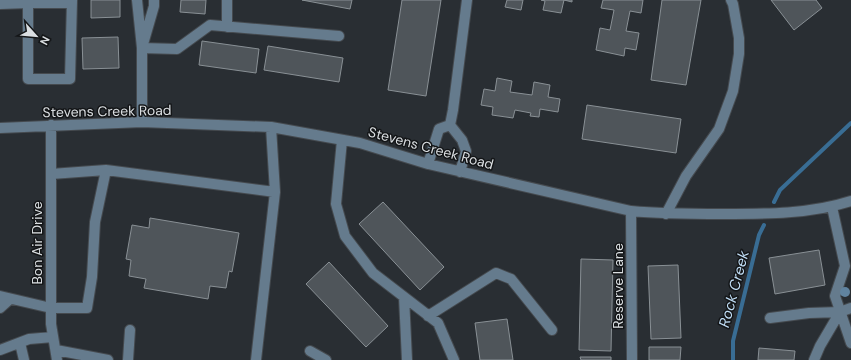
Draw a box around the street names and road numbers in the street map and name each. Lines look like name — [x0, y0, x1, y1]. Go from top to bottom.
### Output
street label: Stevens Creek Road — [42, 101, 172, 121]
street label: Stevens Creek Road — [366, 123, 496, 173]
street label: Bon Air Drive — [28, 201, 46, 285]
street label: Reserve Lane — [609, 243, 627, 329]

